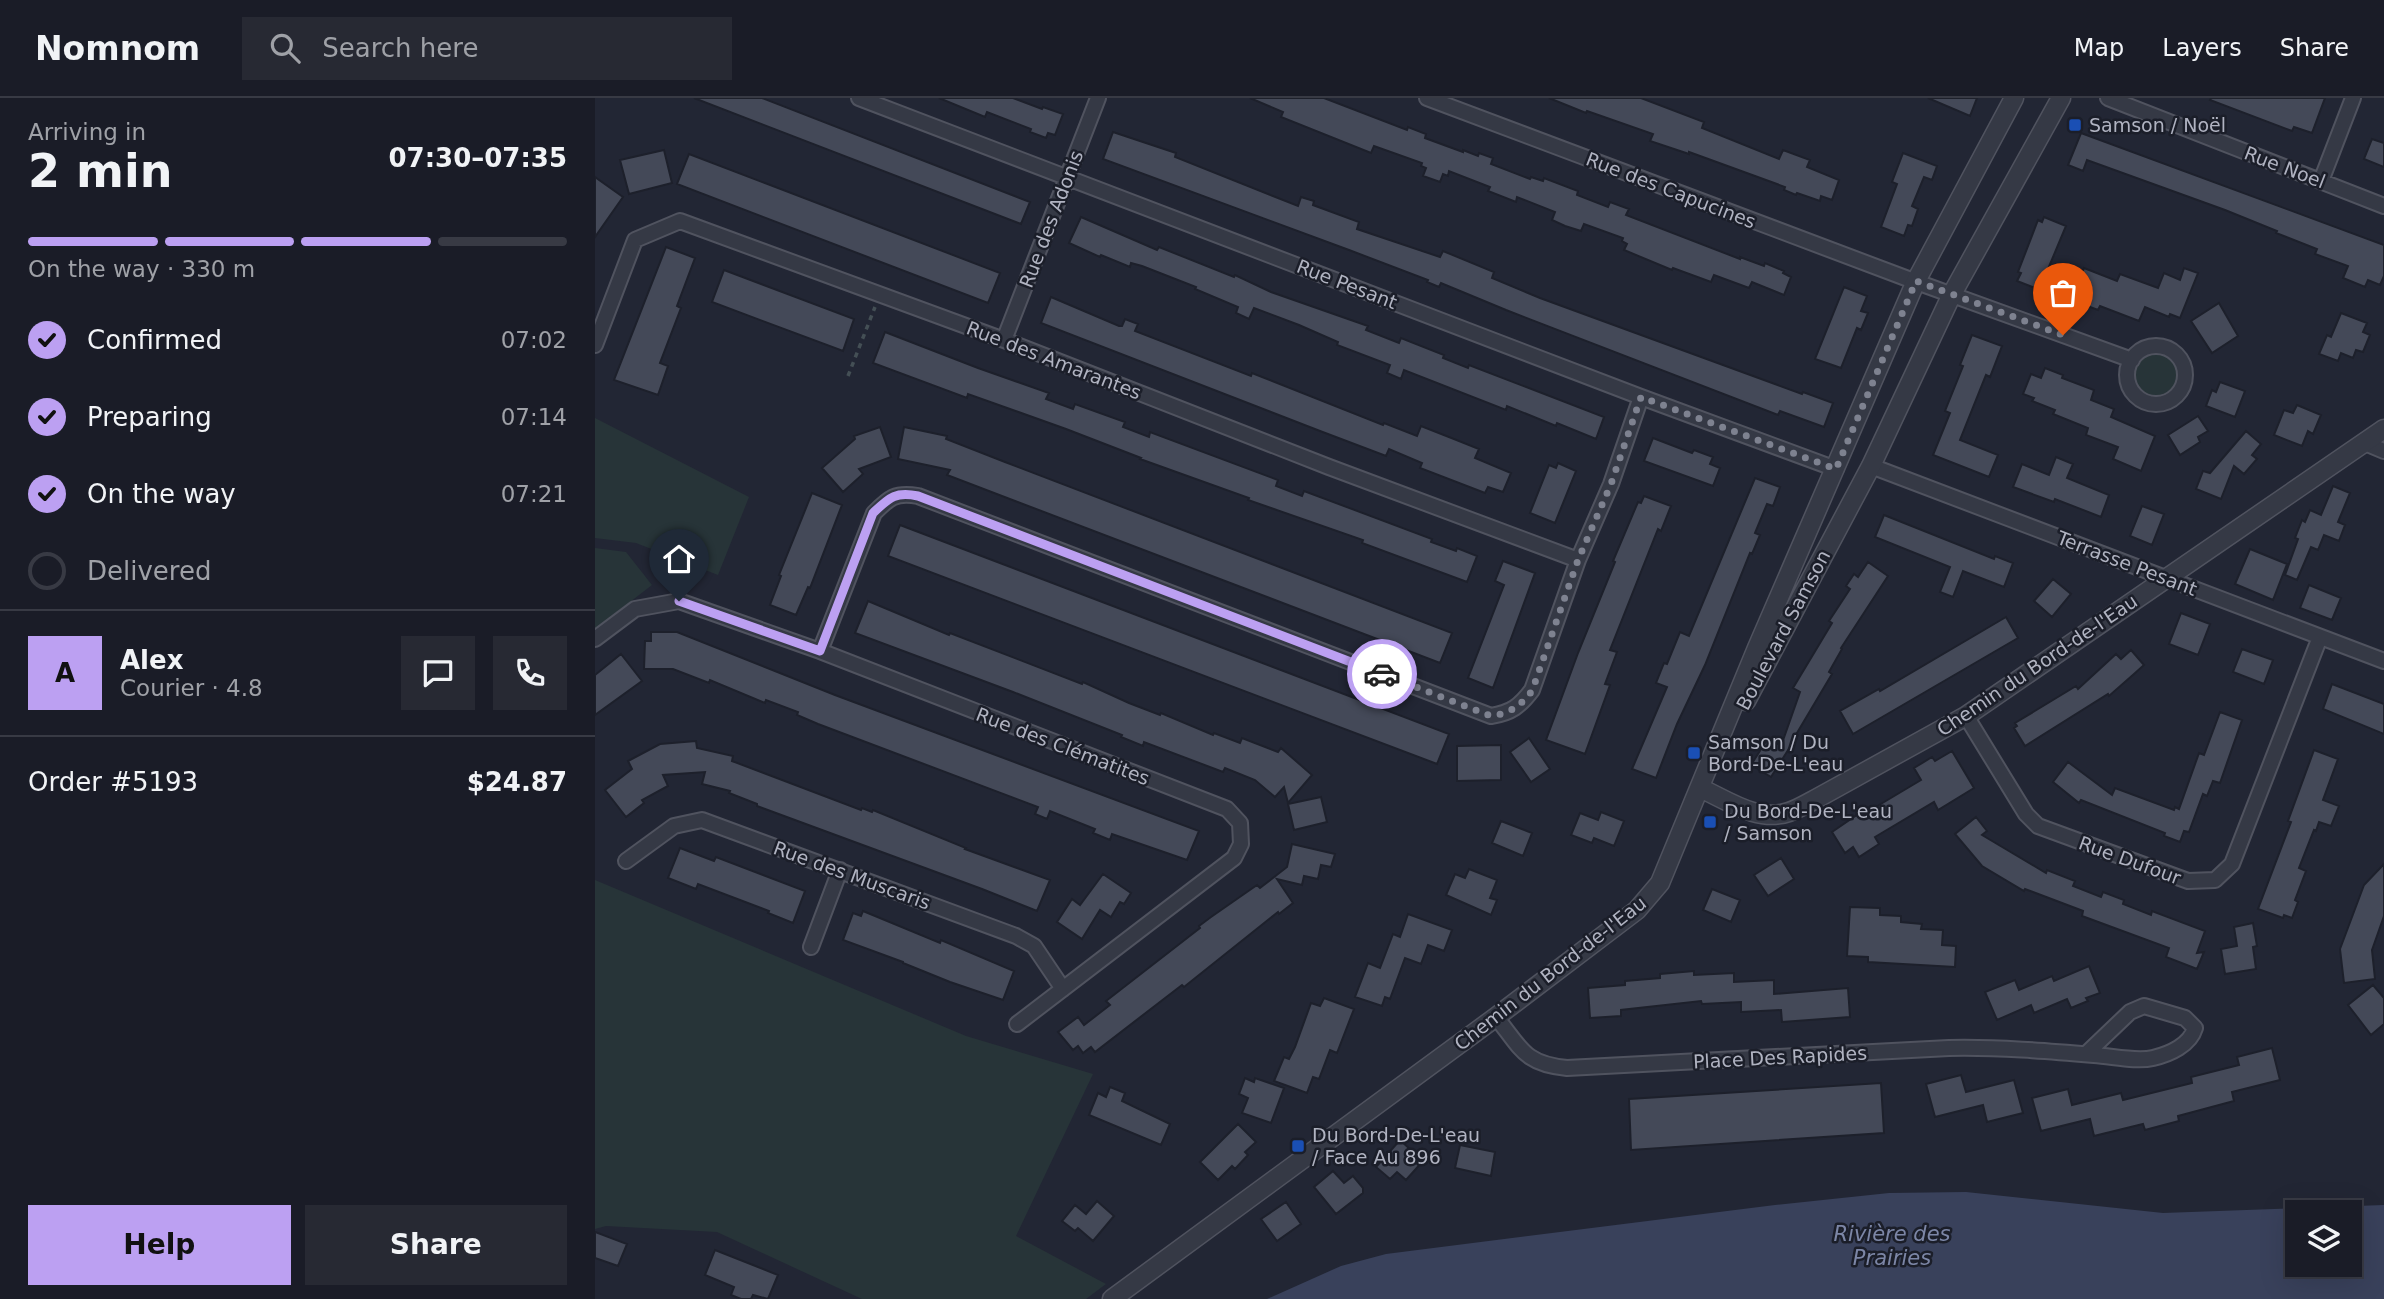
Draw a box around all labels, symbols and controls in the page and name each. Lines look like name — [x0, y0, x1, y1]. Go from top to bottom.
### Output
search box — [242, 17, 732, 80]
text: Nomnom — [35, 29, 200, 68]
icon: search — [266, 29, 304, 67]
text: Search here — [322, 33, 478, 63]
text: Map — [2074, 34, 2124, 62]
text: Layers — [2162, 34, 2242, 62]
text: Share — [2280, 34, 2349, 62]
place label: Samson / Noël — [2089, 114, 2226, 136]
marker: Samson / Noël — [2067, 117, 2083, 133]
text: Arriving in — [28, 119, 146, 145]
street label: Rue Noel — [2241, 142, 2329, 192]
text: 07:30–07:35 — [388, 143, 567, 173]
text: 2 min — [28, 144, 172, 198]
street label: Rue des Adonis — [1015, 147, 1087, 291]
street label: Rue des Capucines — [1583, 147, 1759, 233]
street label: Rue Pesant — [1294, 255, 1400, 313]
text: On the way · 330 m — [28, 256, 255, 282]
pin — [2033, 263, 2093, 335]
icon: bag — [2044, 274, 2082, 312]
street label: Rue des Amarantes — [963, 316, 1145, 404]
icon: check — [28, 321, 66, 359]
text: Confirmed — [87, 325, 222, 355]
text: 07:02 — [501, 327, 567, 353]
icon: check — [28, 398, 66, 436]
text: Preparing — [87, 402, 212, 432]
text: 07:14 — [501, 404, 567, 430]
icon: check — [28, 475, 66, 513]
text: On the way — [87, 479, 236, 509]
text: 07:21 — [501, 481, 567, 507]
street label: Terrasse Pesant — [2053, 526, 2200, 600]
pin — [649, 529, 709, 601]
icon: home — [660, 540, 698, 578]
street label: Boulevard Samson — [1732, 546, 1834, 714]
text: Delivered — [87, 556, 211, 586]
street label: Chemin du Bord-de-l'Eau — [1933, 590, 2141, 740]
button: chat — [401, 636, 475, 710]
button: phone — [493, 636, 567, 710]
courier — [1347, 639, 1417, 709]
text: Alex — [120, 645, 183, 675]
icon: car — [1363, 655, 1401, 693]
text: A — [55, 658, 75, 688]
text: Courier · 4.8 — [120, 675, 263, 701]
street label: Rue des Clématites — [973, 703, 1153, 789]
place label: Samson / Du Bord-De-L'eau — [1708, 731, 1843, 775]
marker: Samson / Du Bord-De-L'eau — [1686, 745, 1702, 761]
text: Order #5193 — [28, 767, 198, 797]
text: $24.87 — [467, 767, 567, 797]
place label: Du Bord-De-L'eau / Samson — [1724, 800, 1892, 844]
marker: Du Bord-De-L'eau / Samson — [1702, 814, 1718, 830]
street label: Rue Dufour — [2076, 831, 2184, 889]
street label: Rue des Muscaris — [771, 836, 933, 914]
street label: Chemin du Bord-de-l'Eau — [1450, 891, 1650, 1055]
street label: Place Des Rapides — [1692, 1041, 1868, 1073]
place label: Du Bord-De-L'eau / Face Au 896 — [1312, 1124, 1480, 1168]
marker: Du Bord-De-L'eau / Face Au 896 — [1290, 1138, 1306, 1154]
map controls — [2285, 1200, 2362, 1277]
button: layers — [2285, 1200, 2362, 1277]
button: Help — [28, 1205, 291, 1285]
button: Share — [305, 1205, 567, 1285]
water label: Rivière des Prairies — [1833, 1222, 1951, 1270]

